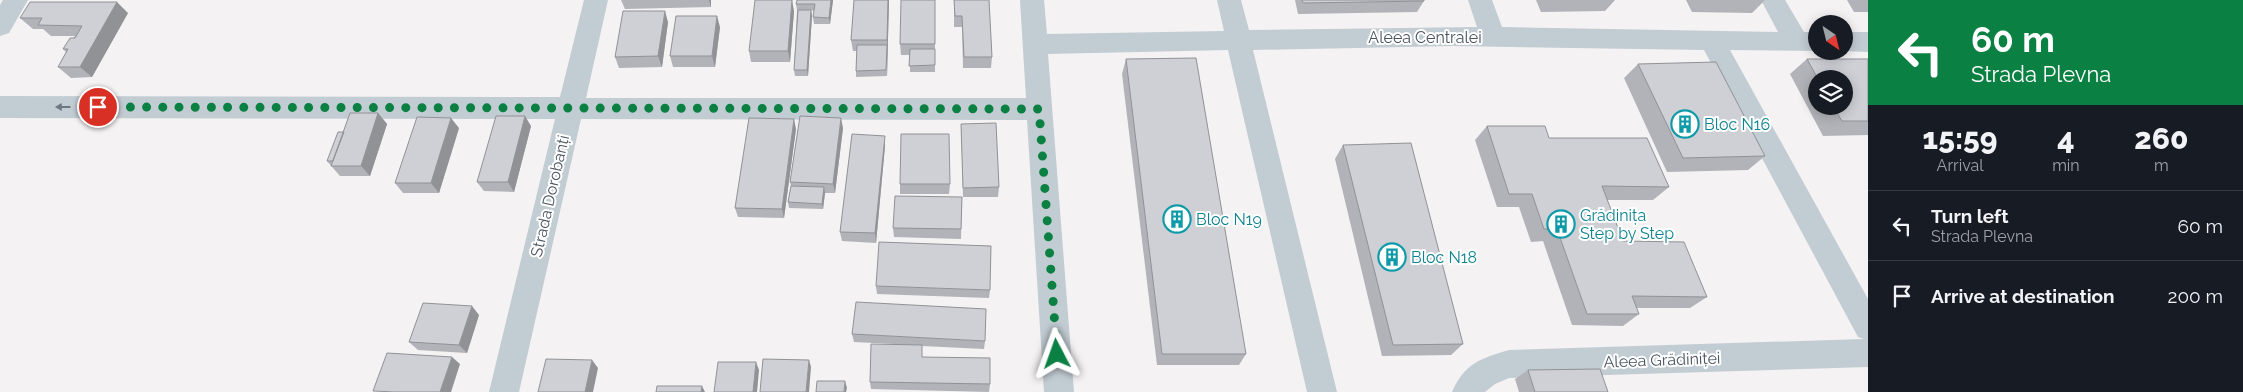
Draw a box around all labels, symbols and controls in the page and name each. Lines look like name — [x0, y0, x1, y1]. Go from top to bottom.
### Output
north arrow — [1808, 15, 1852, 60]
map controls — [1808, 15, 1853, 115]
text: 60 m — [1971, 19, 2055, 60]
icon: left — [1888, 20, 1953, 85]
street label: Aleea Centralei — [1368, 28, 1482, 47]
text: Strada Plevna — [1971, 61, 2111, 87]
button: layers — [1808, 70, 1853, 115]
pin — [77, 86, 119, 128]
icon: arrive — [84, 93, 112, 121]
one-way arrow — [55, 103, 71, 111]
building icon: Bloc N16 — [1670, 109, 1700, 139]
place label: Bloc N16 — [1704, 115, 1770, 134]
text: 15:59 — [1923, 121, 1998, 156]
text: 4 — [2057, 121, 2075, 156]
text: 260 — [2134, 121, 2188, 156]
street label: Strada Dorobanți — [527, 133, 573, 259]
text: Arrival — [1937, 156, 1984, 175]
text: min — [2052, 156, 2080, 175]
text: m — [2154, 156, 2169, 175]
building icon: Bloc N19 — [1162, 204, 1192, 234]
text: Turn left — [1931, 205, 2008, 227]
place label: Grădinița Step by Step — [1580, 206, 1674, 243]
building icon: Grădinița Step by Step — [1546, 209, 1576, 239]
place label: Bloc N19 — [1196, 210, 1262, 229]
icon: left — [1888, 212, 1916, 240]
text: 60 m — [2178, 215, 2223, 237]
text: Strada Plevna — [1931, 227, 2033, 246]
building icon: Bloc N18 — [1377, 242, 1407, 272]
place label: Bloc N18 — [1411, 248, 1477, 267]
icon: arrive — [1888, 282, 1916, 310]
text: Arrive at destination — [1931, 285, 2115, 307]
text: 200 m — [2168, 285, 2223, 307]
position arrow — [1030, 327, 1082, 379]
street label: Aleea Grădiniței — [1603, 348, 1721, 372]

